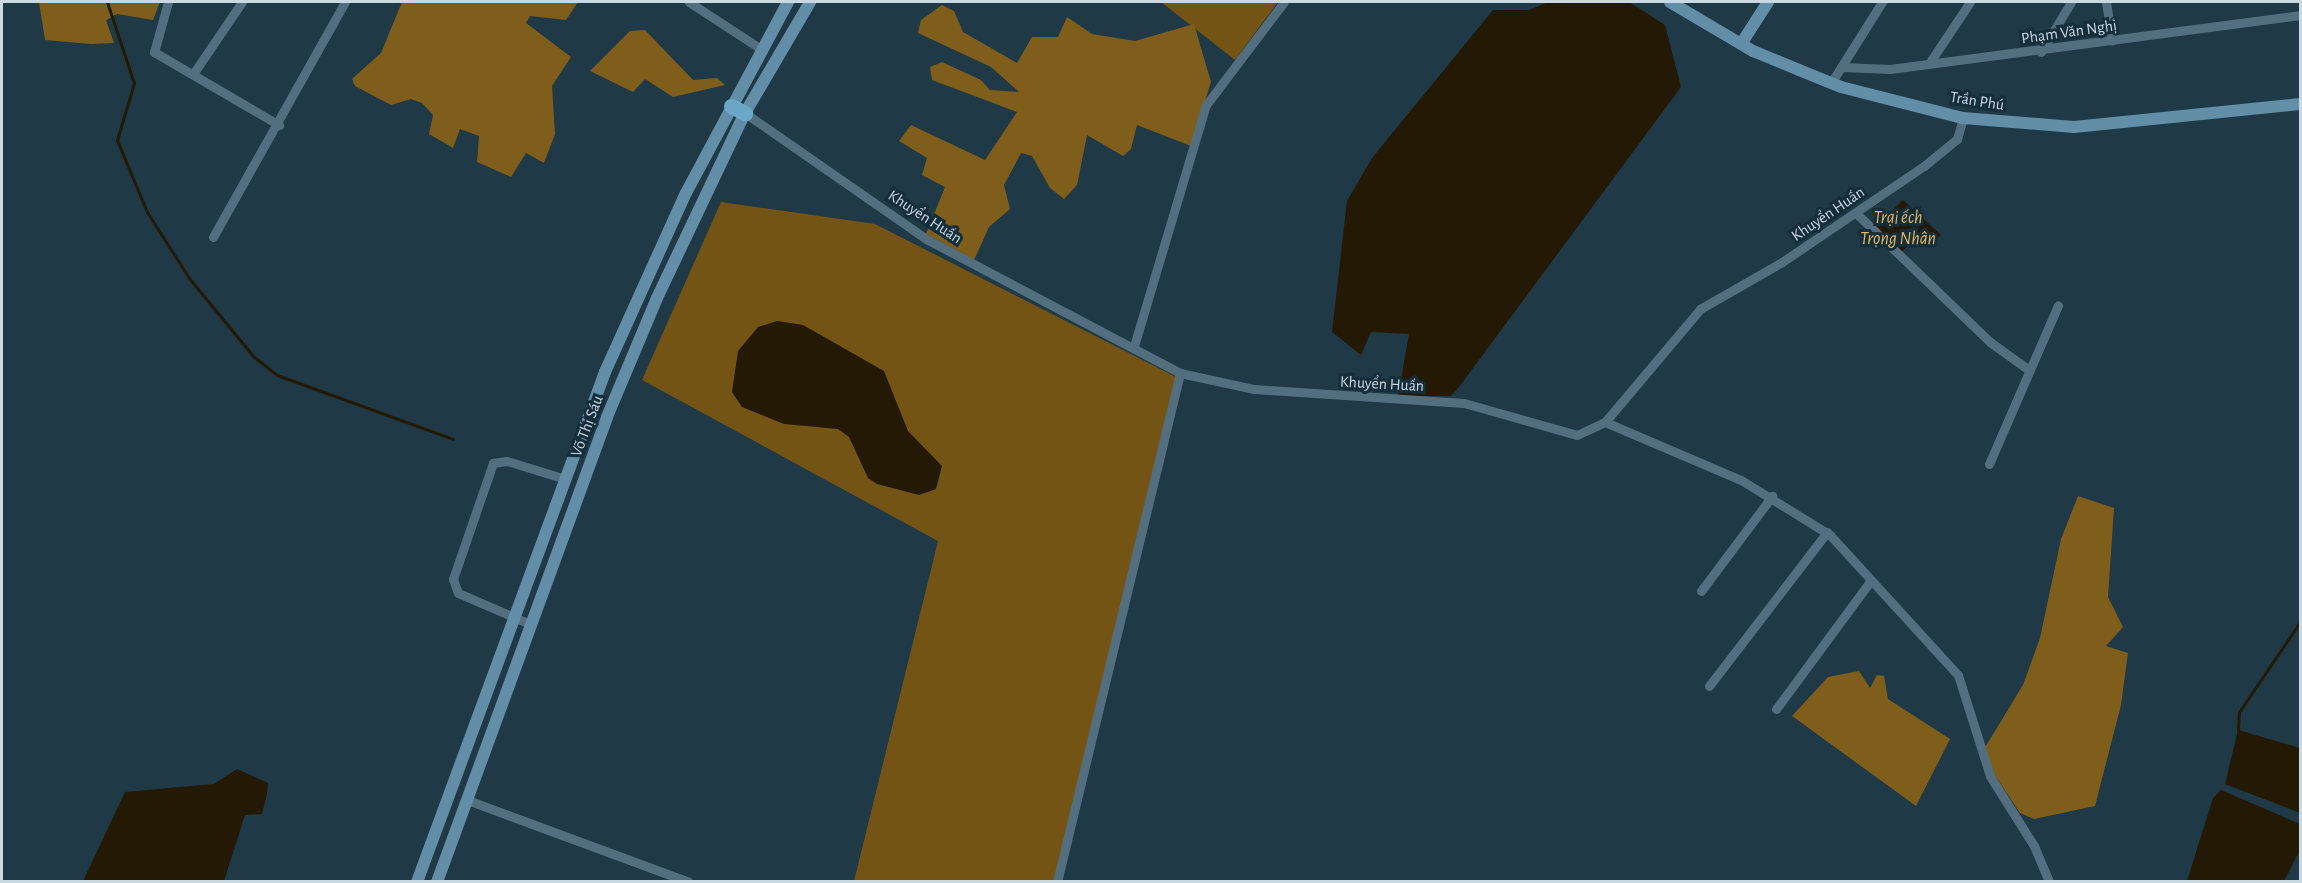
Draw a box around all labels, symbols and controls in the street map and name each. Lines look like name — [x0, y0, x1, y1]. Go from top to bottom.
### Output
street label: Phạm Văn Nghị — [2020, 16, 2118, 48]
street label: Trần Phú — [1948, 87, 2006, 115]
street label: Khuyển Huấn — [1788, 182, 1868, 246]
street label: Khuyển Huấn — [884, 186, 966, 248]
water label: Trại ếch Trọng Nhân — [1860, 208, 1936, 250]
street label: Khuyển Huấn — [1339, 372, 1425, 396]
street label: Võ Thị Sáu — [567, 393, 607, 459]

